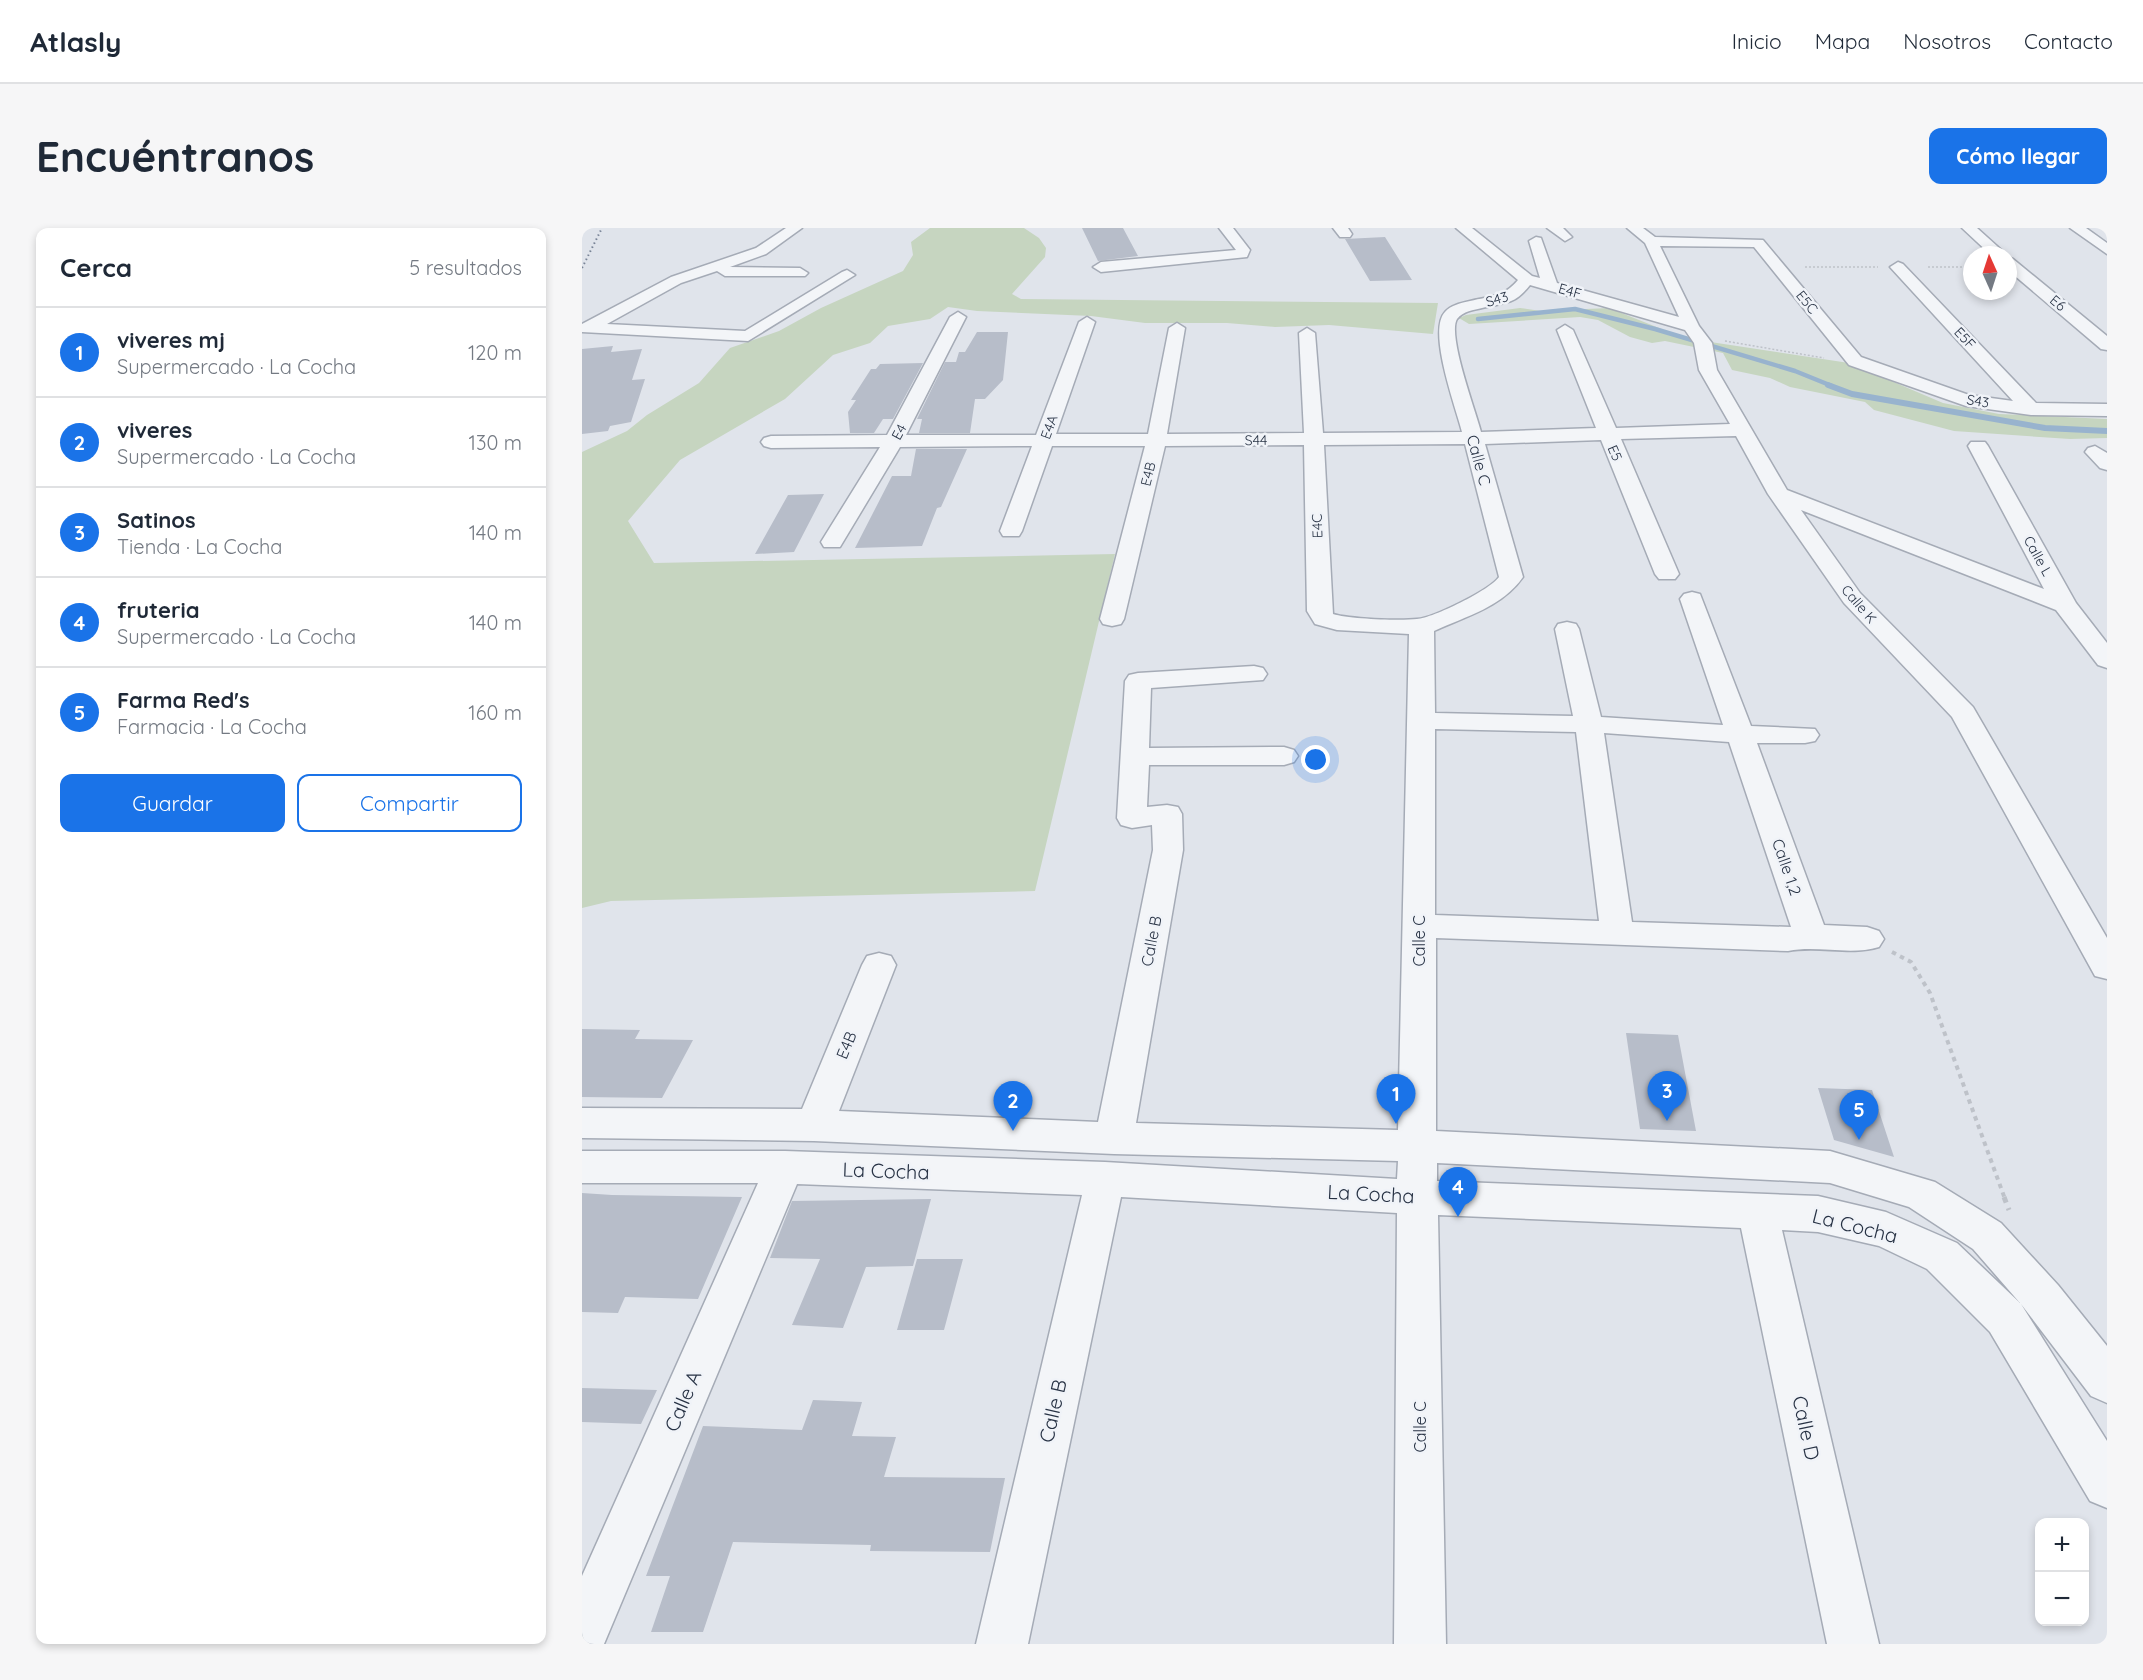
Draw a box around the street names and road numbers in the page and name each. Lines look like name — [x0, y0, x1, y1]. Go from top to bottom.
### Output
street label: E4F — [1556, 279, 1584, 303]
street label: S43 — [1484, 287, 1510, 311]
street label: E5C — [1792, 287, 1822, 317]
street label: E6 — [2046, 291, 2070, 315]
street label: E5F — [1950, 323, 1980, 353]
street label: S43 — [1965, 390, 1991, 412]
street label: E4A — [1036, 412, 1062, 442]
street label: E4 — [887, 421, 911, 443]
street label: S44 — [1245, 431, 1267, 449]
street label: Calle C — [1463, 433, 1495, 487]
street label: E5 — [1604, 442, 1626, 464]
street label: E4B — [1136, 460, 1160, 488]
street label: E4C — [1308, 513, 1326, 539]
street label: Calle L — [2020, 533, 2057, 580]
street label: Calle K — [1837, 581, 1881, 627]
street label: Calle 1,2 — [1768, 836, 1806, 898]
street label: Calle B — [1136, 914, 1166, 968]
street label: Calle C — [1409, 915, 1429, 967]
street label: E4B — [831, 1028, 861, 1062]
street label: La Cocha — [842, 1156, 930, 1185]
street label: La Cocha — [1327, 1179, 1415, 1208]
street label: La Cocha — [1810, 1203, 1900, 1248]
street label: Calle A — [659, 1366, 707, 1435]
street label: Calle B — [1033, 1377, 1072, 1445]
street label: Calle D — [1787, 1393, 1826, 1462]
street label: Calle C — [1410, 1401, 1430, 1453]

